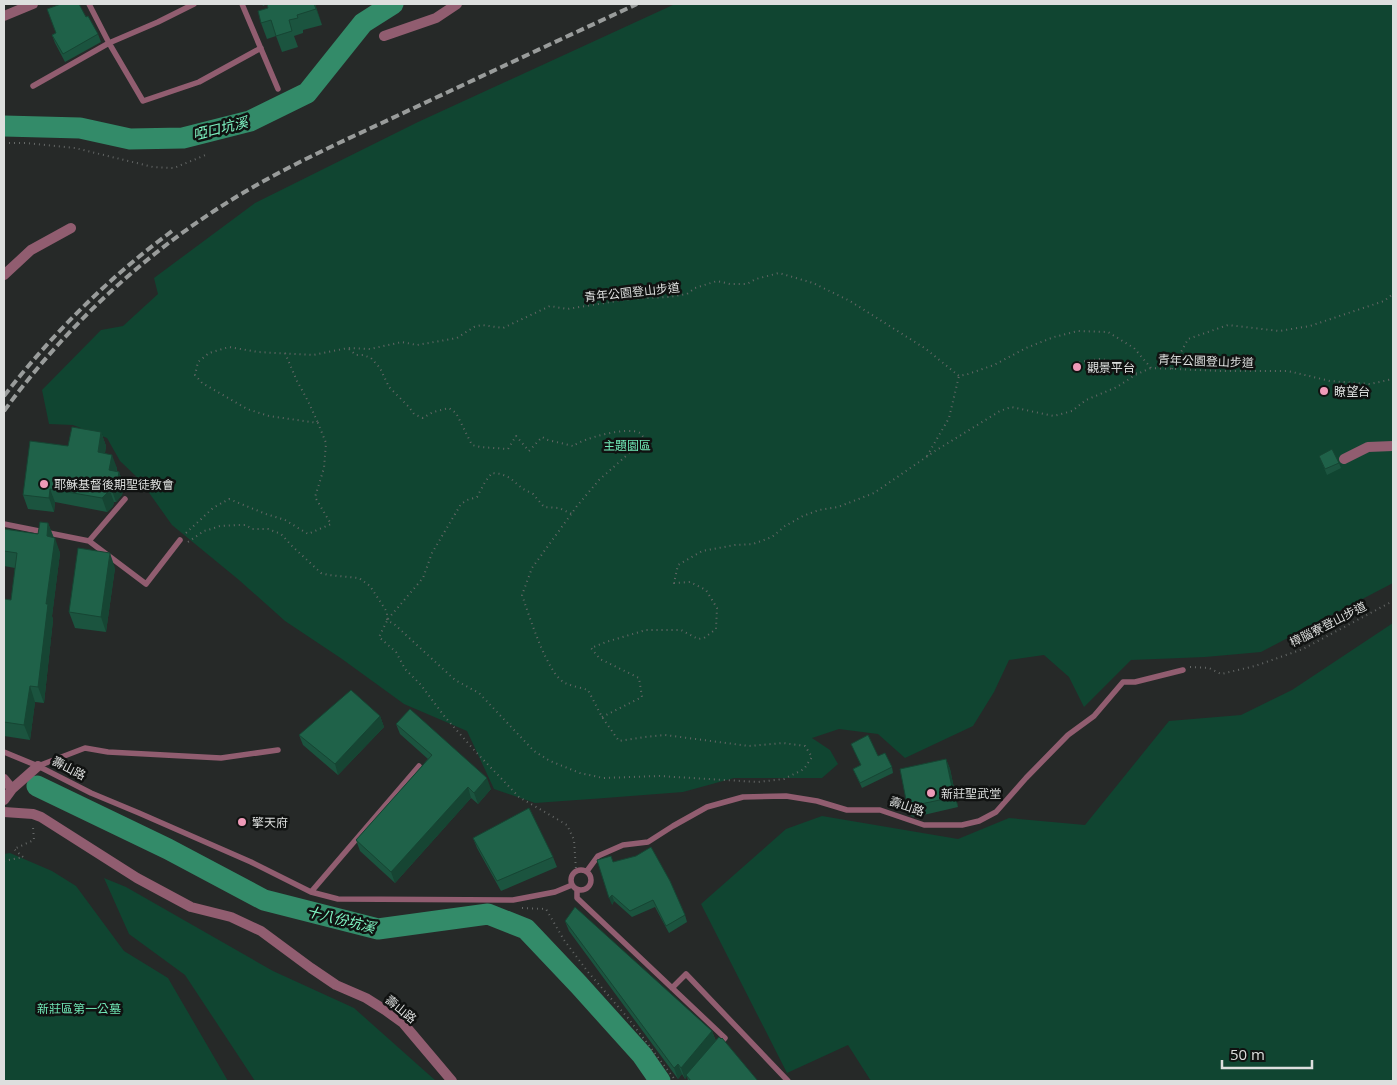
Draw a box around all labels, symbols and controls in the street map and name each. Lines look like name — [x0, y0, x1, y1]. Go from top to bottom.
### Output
water label: 啞口坑溪 — [191, 112, 251, 144]
street label: 青年公園登山步道 — [583, 279, 681, 305]
street label: 青年公園登山步道 — [1158, 351, 1254, 371]
place label: 觀景平台 — [1087, 359, 1135, 376]
marker: 觀景平台 — [1071, 361, 1083, 373]
place label: 瞭望台 — [1334, 383, 1370, 400]
marker: 瞭望台 — [1318, 385, 1330, 397]
park label: 主題園區 — [603, 437, 651, 454]
place label: 耶穌基督後期聖徒教會 — [54, 476, 174, 493]
marker: 耶穌基督後期聖徒教會 — [38, 478, 50, 490]
street label: 樟腦寮登山步道 — [1287, 597, 1369, 651]
street label: 壽山路 — [49, 752, 89, 784]
place label: 新莊聖武堂 — [941, 785, 1001, 802]
marker: 新莊聖武堂 — [925, 787, 937, 799]
street label: 壽山路 — [887, 792, 927, 820]
place label: 擎天府 — [252, 814, 288, 831]
marker: 擎天府 — [236, 816, 248, 828]
water label: 十八份坑溪 — [305, 901, 379, 937]
street label: 壽山路 — [382, 991, 420, 1027]
park label: 新莊區第一公墓 — [37, 1000, 121, 1017]
scale bar — [1222, 1038, 1312, 1070]
text: 50 m — [1230, 1044, 1265, 1064]

